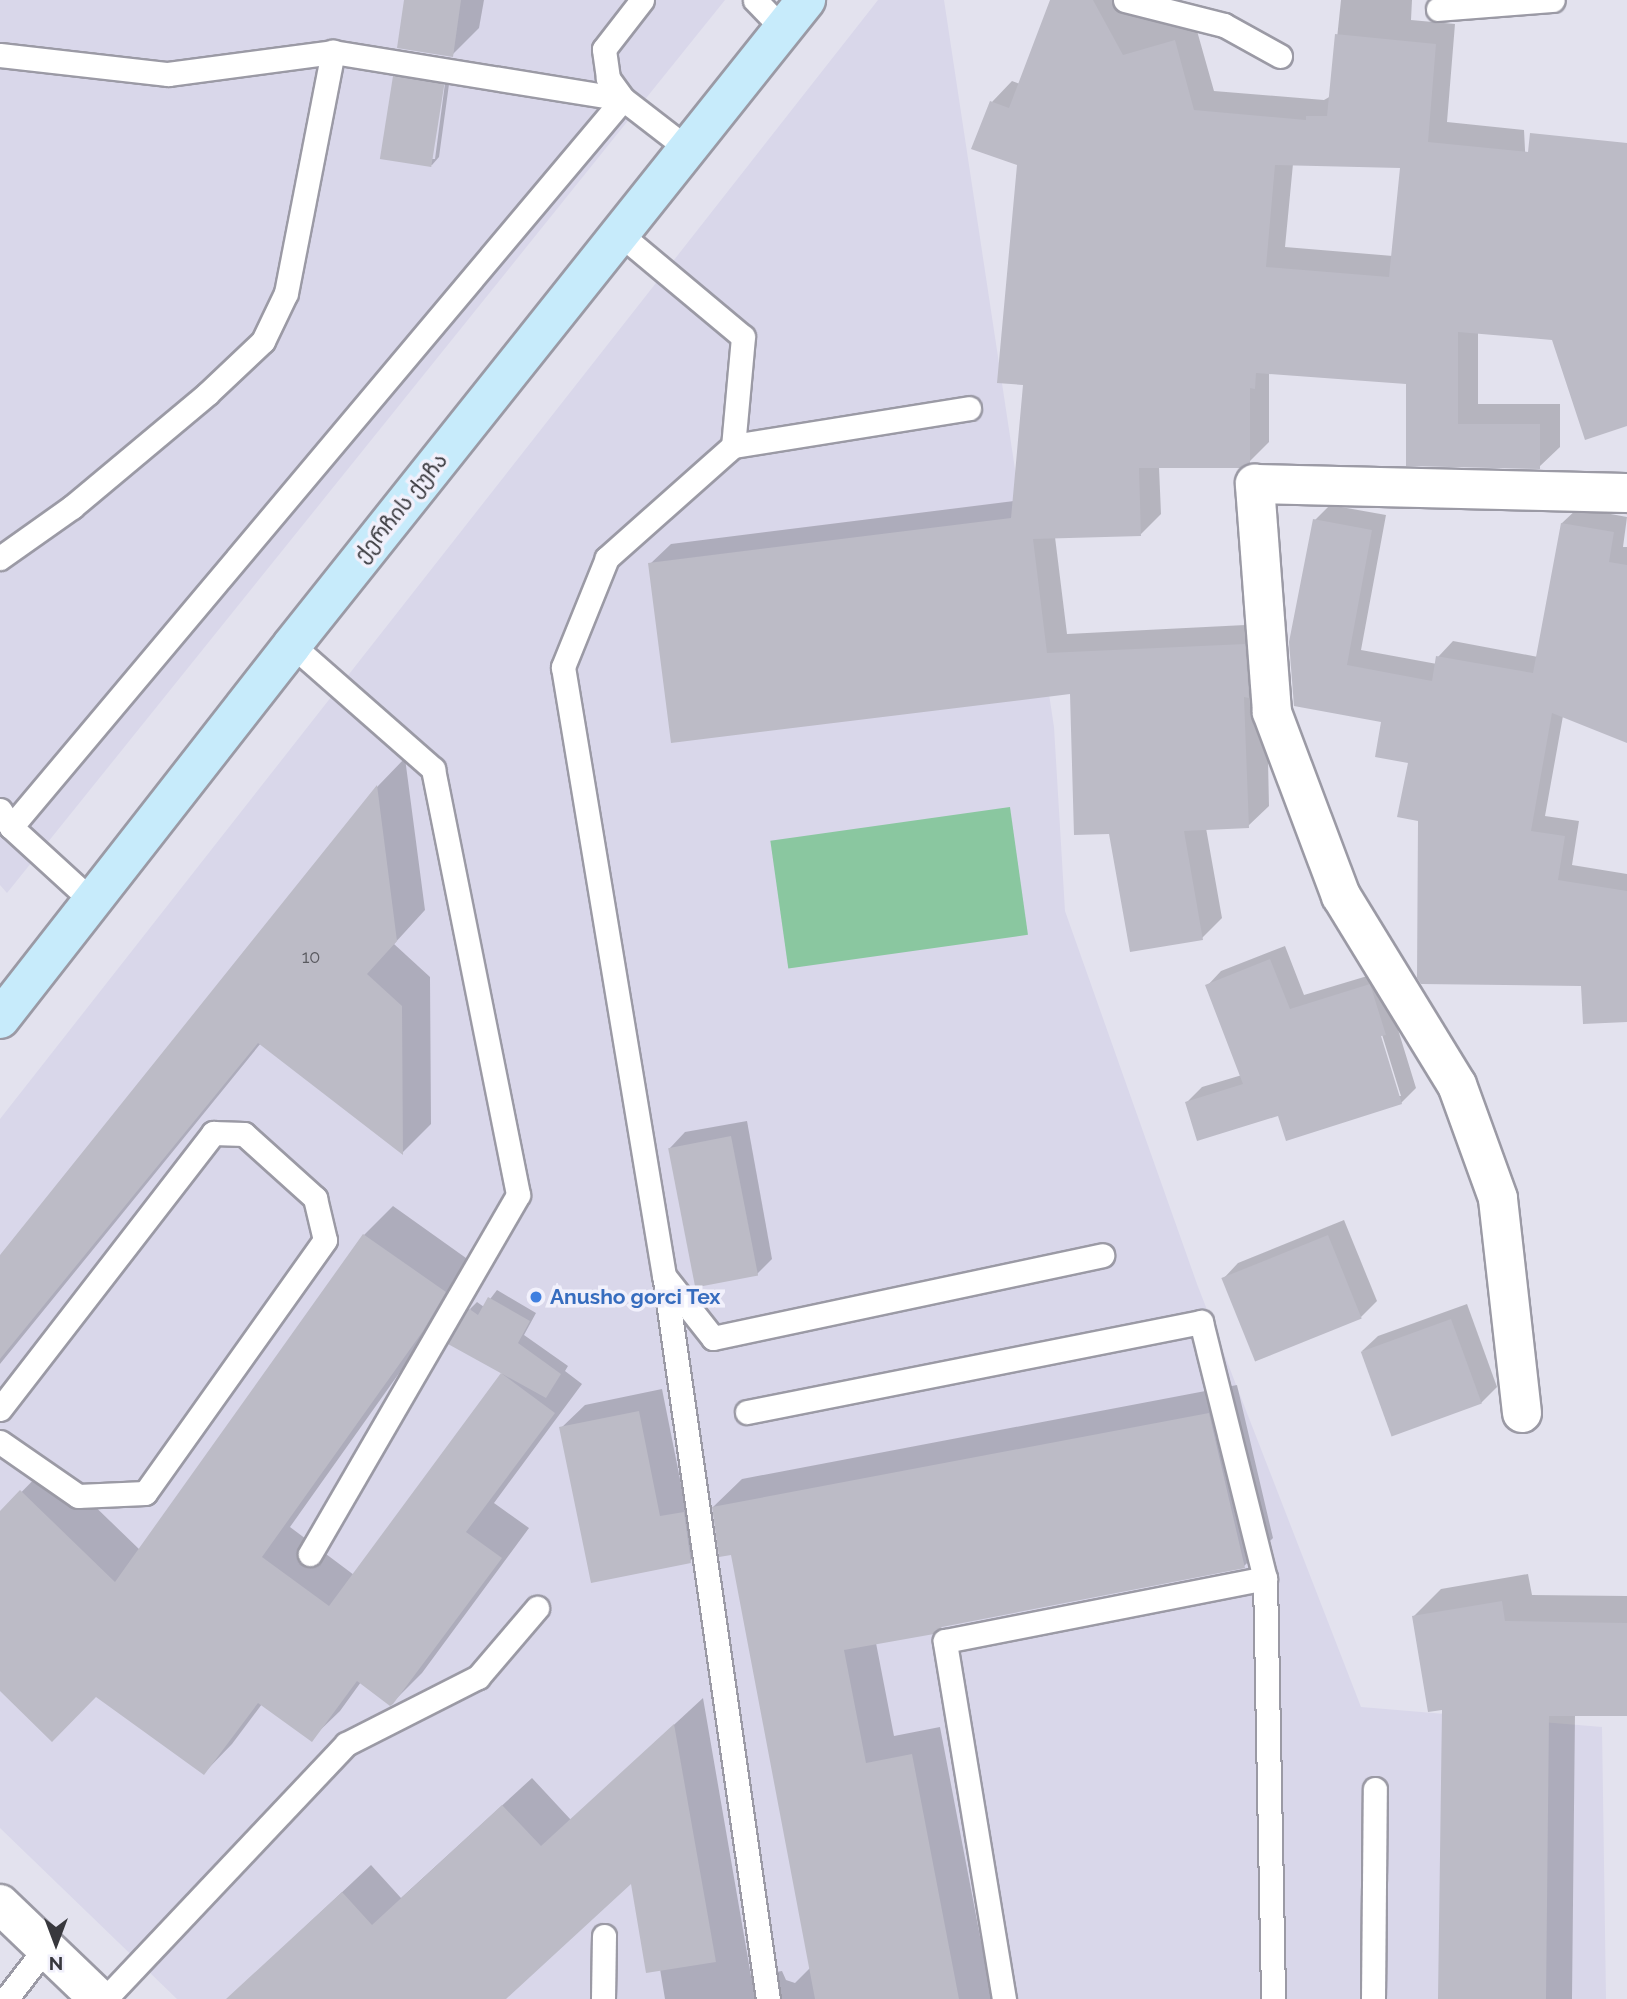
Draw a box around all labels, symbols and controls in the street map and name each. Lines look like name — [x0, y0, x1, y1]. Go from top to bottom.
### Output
street label: ქერჩის ქუჩა — [349, 448, 453, 568]
house number: 10 — [302, 946, 320, 968]
place label: Anusho gorci Tex — [550, 1284, 721, 1310]
marker: Anusho gorci Tex — [528, 1289, 544, 1305]
north arrow — [21, 1908, 91, 1978]
text: N — [49, 1953, 63, 1975]

